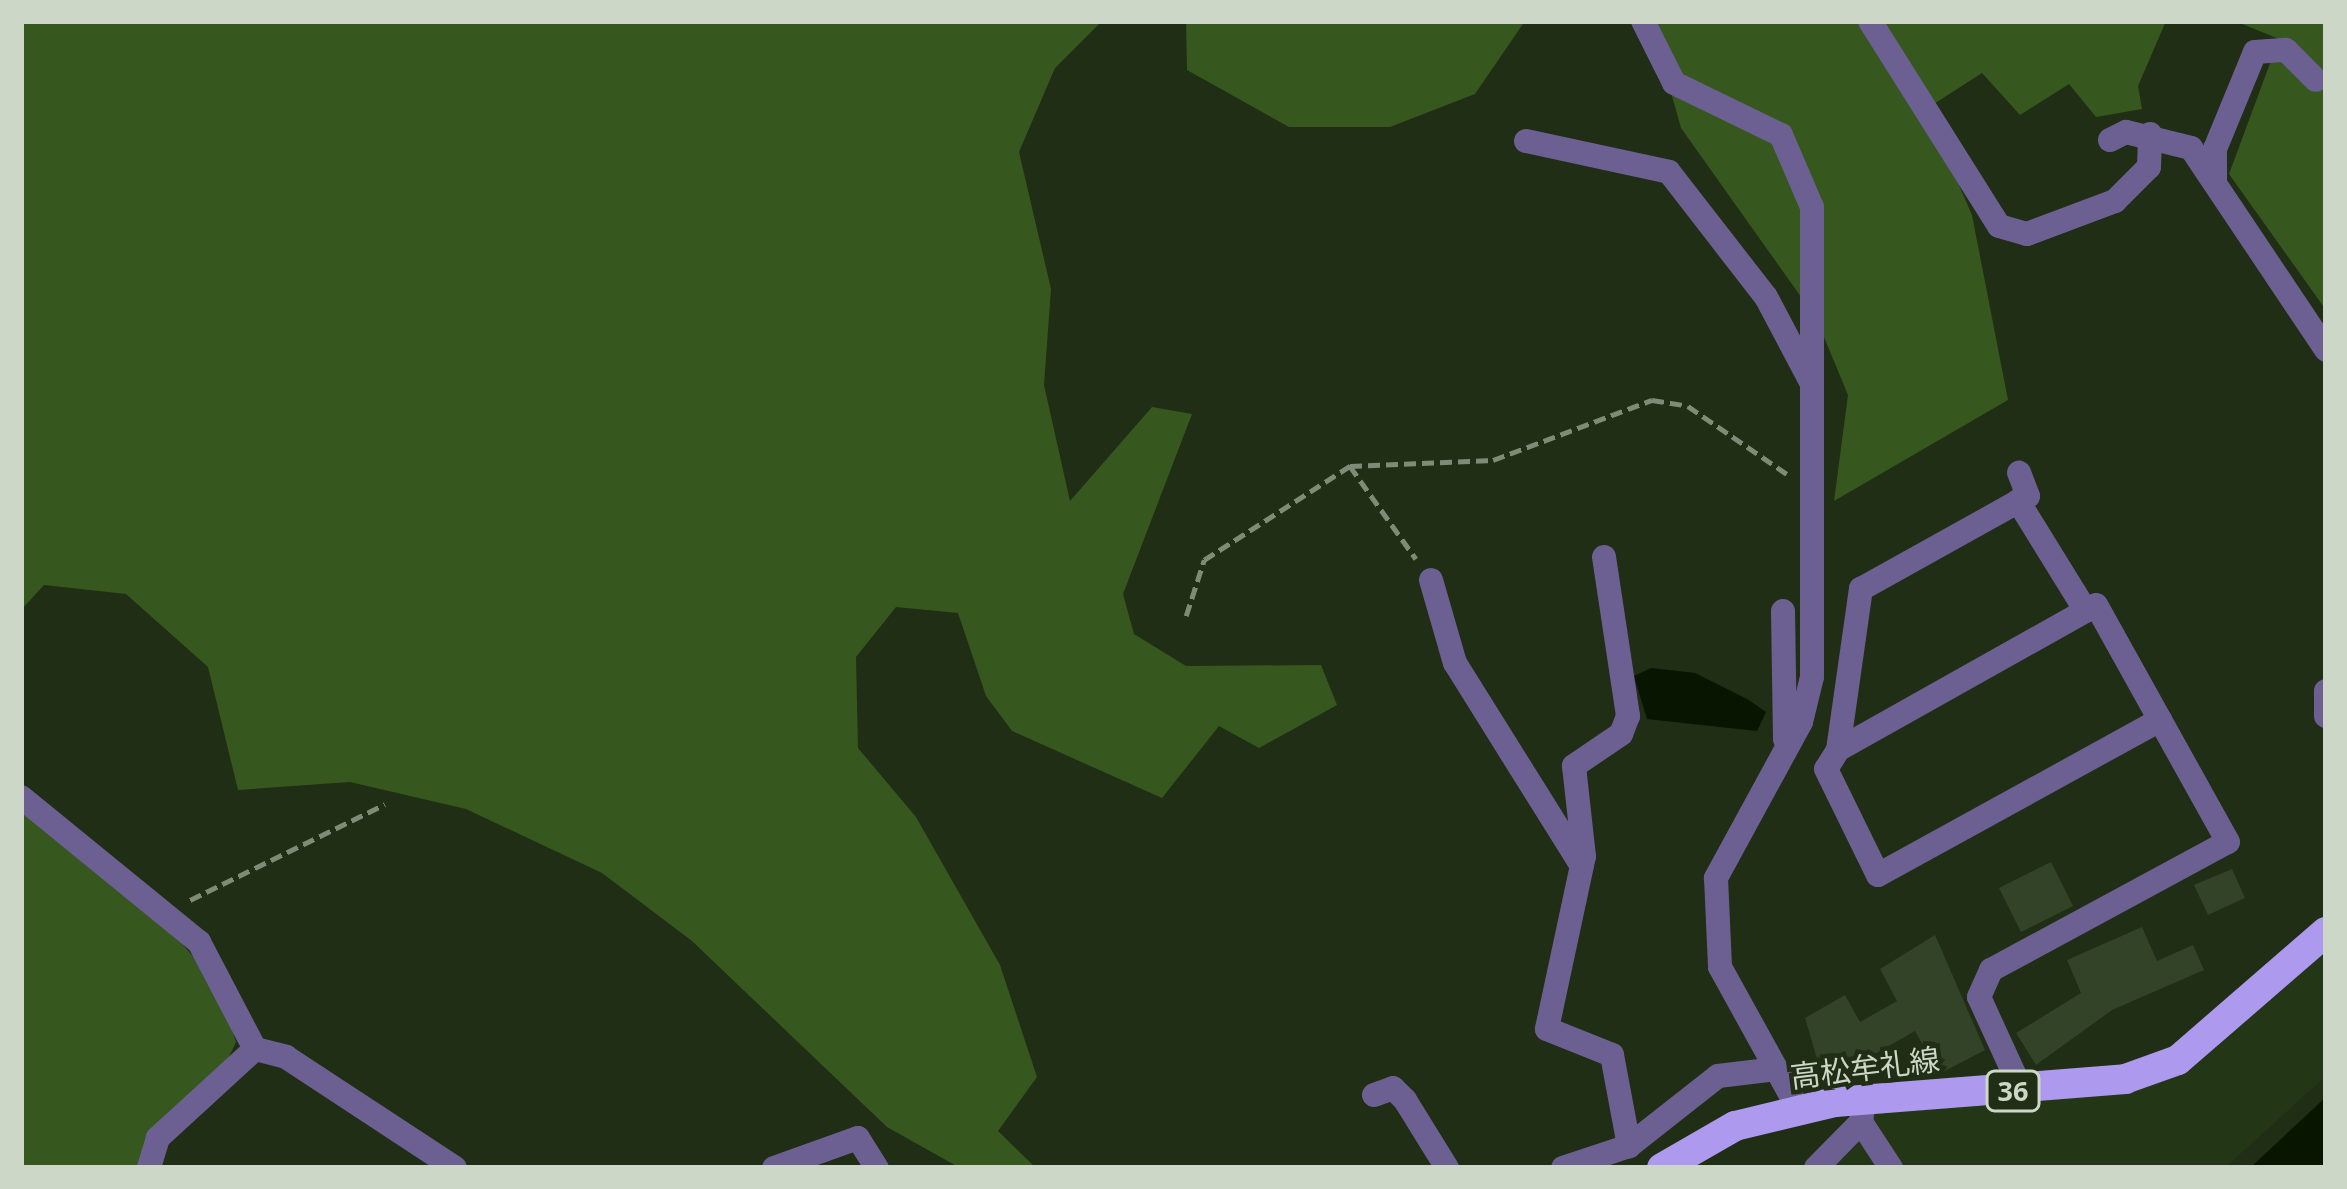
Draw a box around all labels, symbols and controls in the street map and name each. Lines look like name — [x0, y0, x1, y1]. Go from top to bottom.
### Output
street label: 高松牟礼線 — [1788, 1041, 1942, 1095]
road number: 36 — [1983, 1070, 2043, 1112]

